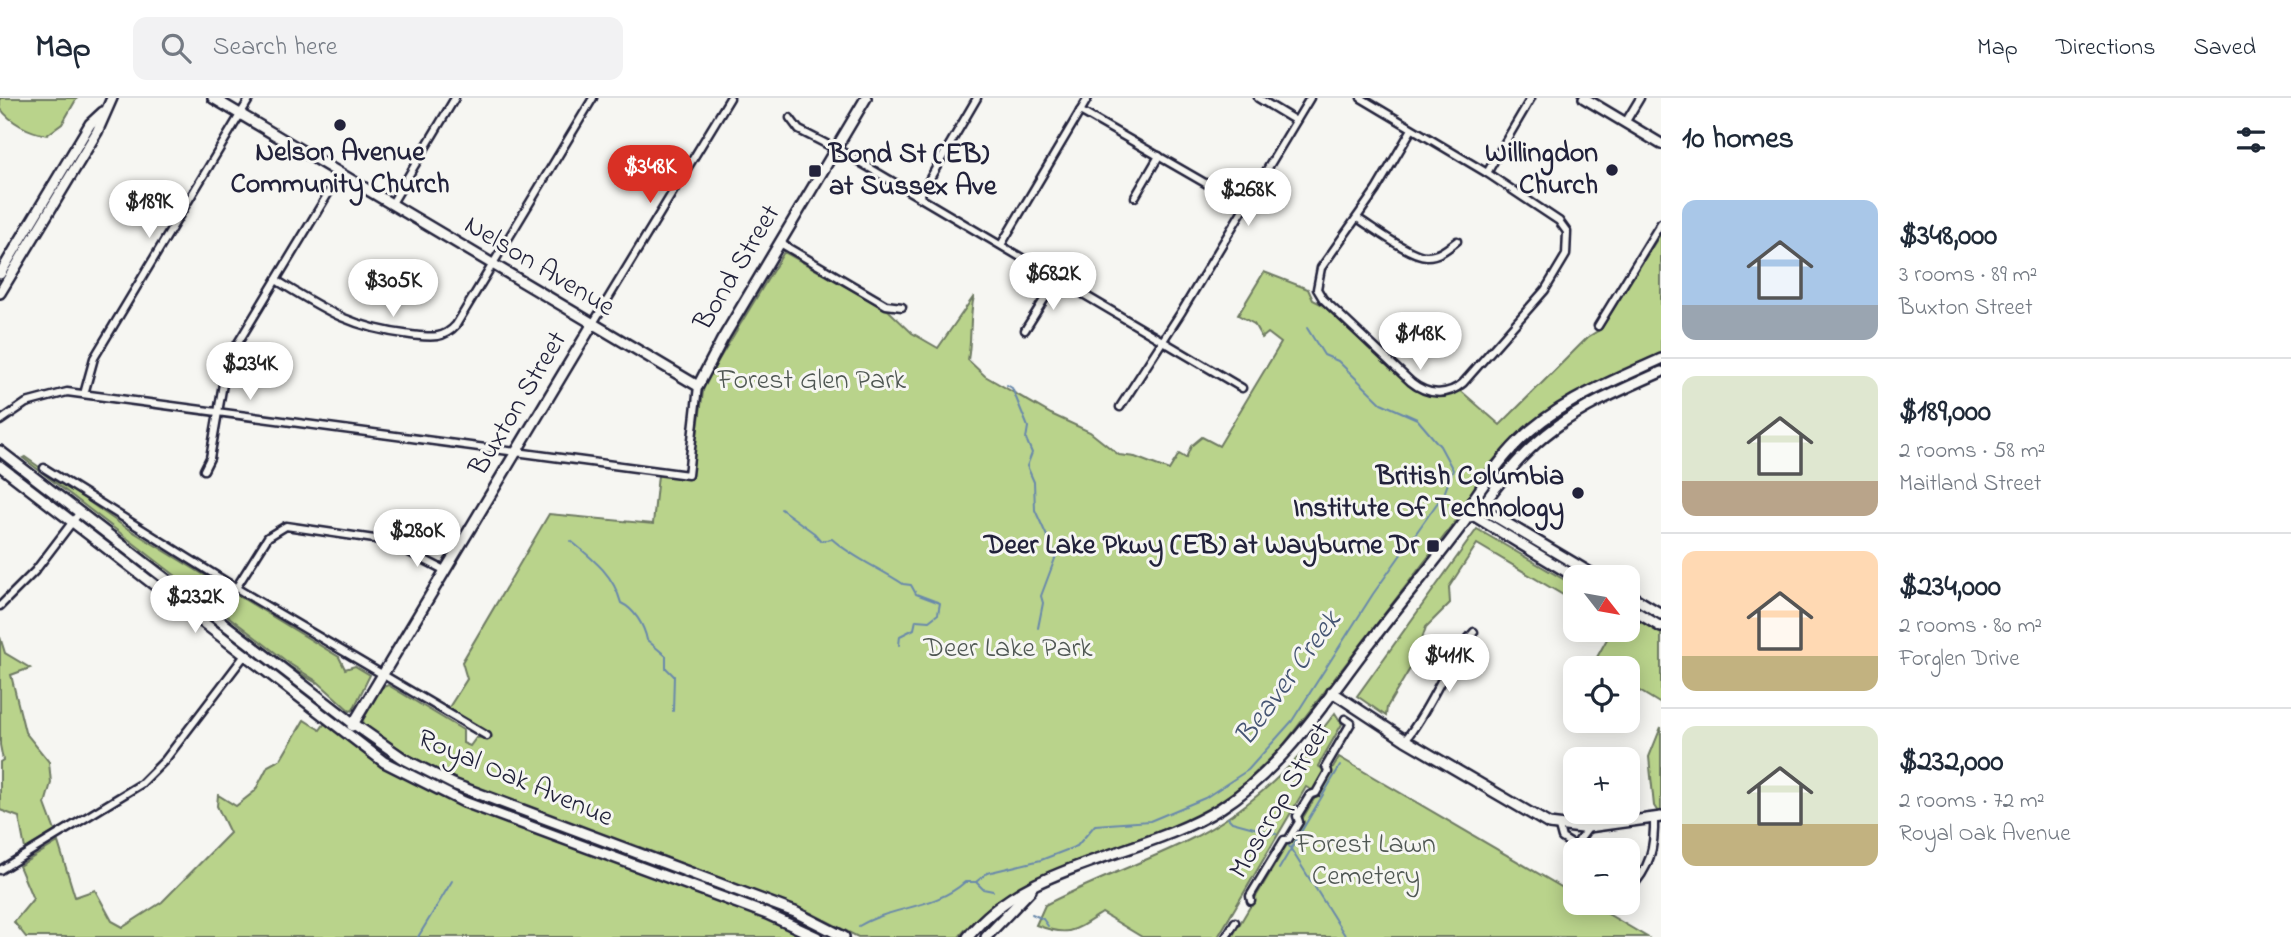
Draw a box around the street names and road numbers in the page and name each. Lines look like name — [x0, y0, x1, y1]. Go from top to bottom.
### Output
street label: Bond Street — [684, 197, 792, 340]
street label: Nelson Avenue — [456, 206, 623, 328]
street label: Buxton Street — [459, 324, 578, 485]
street label: Moscrop Street — [1220, 715, 1342, 887]
street label: Royal Oak Avenue — [411, 719, 620, 839]

